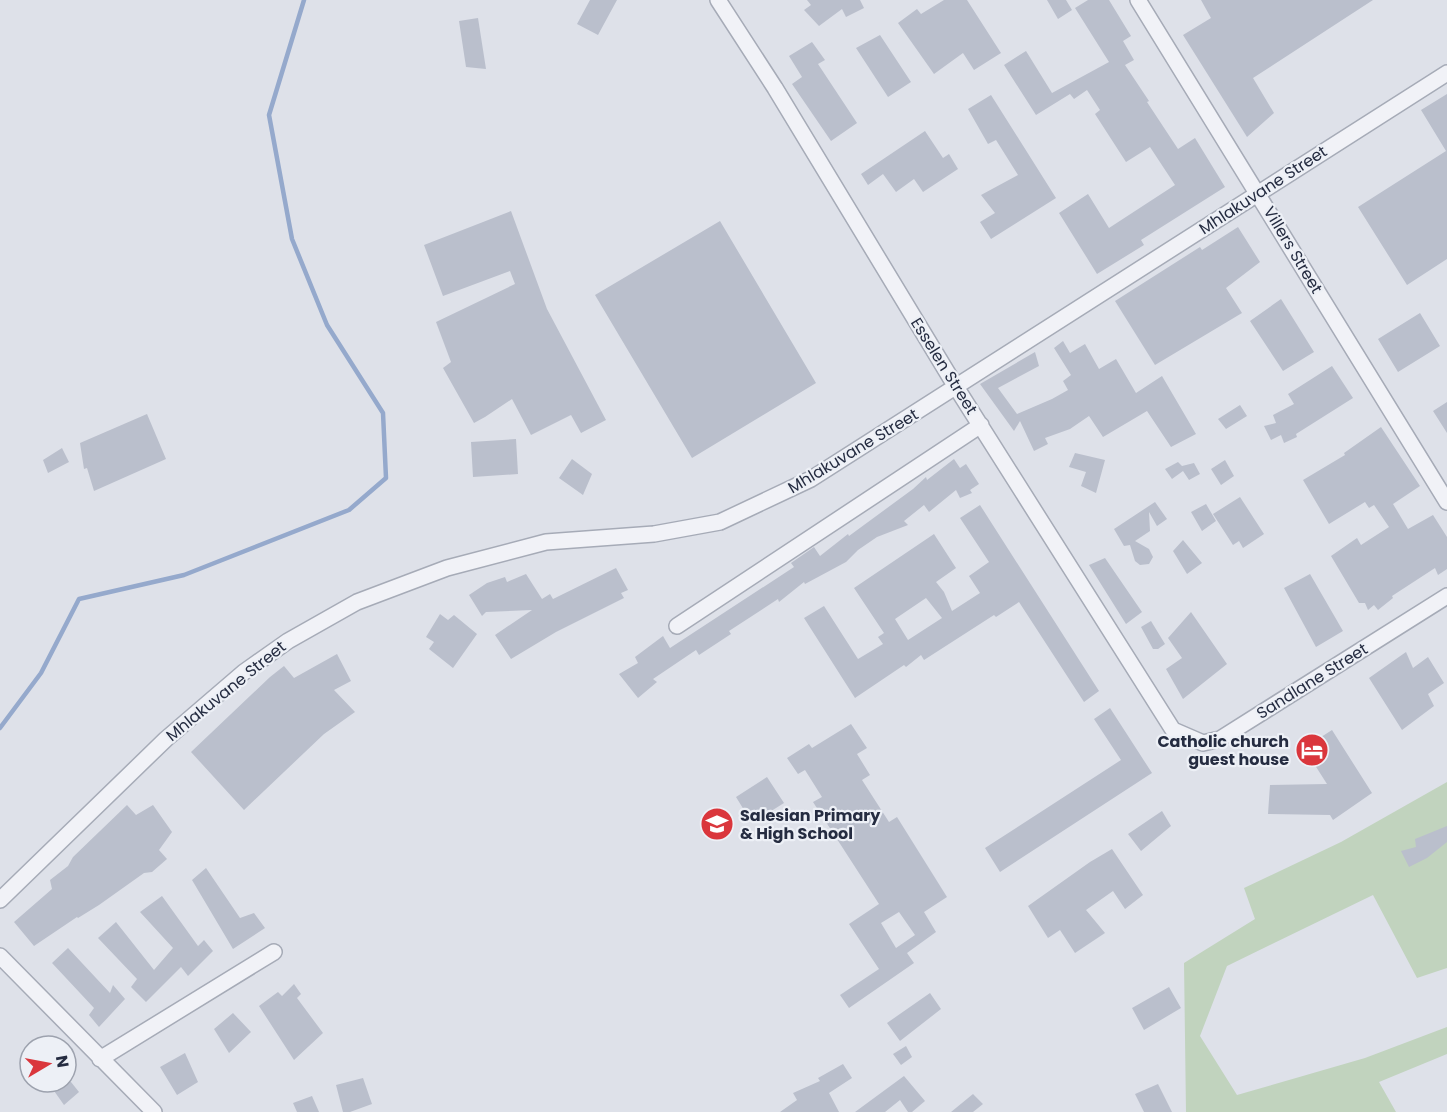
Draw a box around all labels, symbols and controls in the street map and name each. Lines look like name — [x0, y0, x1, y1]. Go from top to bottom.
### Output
street label: Mhlakuvane Street — [1195, 140, 1332, 240]
street label: Villers Street — [1258, 202, 1328, 298]
street label: Esselen Street — [905, 313, 983, 419]
street label: Mhlakuvane Street — [784, 403, 923, 499]
street label: Mhlakuvane Street — [161, 635, 291, 747]
street label: Sandlane Street — [1252, 637, 1372, 724]
place label: Catholic church guest house — [1157, 730, 1289, 771]
hotel icon: Catholic church guest house — [1294, 732, 1330, 768]
place label: Salesian Primary & High School — [740, 804, 881, 845]
school or university icon: Salesian Primary & High School — [699, 806, 735, 842]
north arrow — [18, 1034, 78, 1094]
text: N — [50, 1054, 75, 1069]

